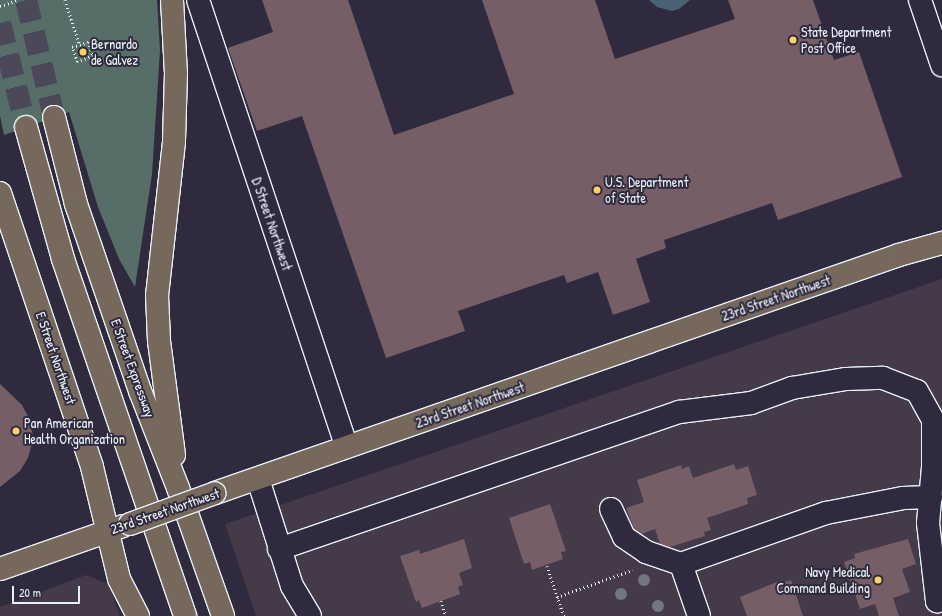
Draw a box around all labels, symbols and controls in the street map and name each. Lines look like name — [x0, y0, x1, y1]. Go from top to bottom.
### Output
place label: State Department Post Office — [801, 24, 891, 56]
marker: State Department Post Office — [788, 35, 798, 45]
place label: Bernardo de Galvez — [91, 36, 138, 68]
marker: Bernardo de Galvez — [78, 47, 88, 57]
place label: U.S. Department of State — [605, 174, 688, 206]
street label: D Street Northwest — [248, 175, 296, 273]
marker: U.S. Department of State — [592, 185, 602, 195]
street label: 23rd Street Northwest — [719, 271, 833, 325]
street label: E Street Northwest — [32, 310, 80, 406]
street label: E Street Expressway — [107, 317, 159, 419]
street label: 23rd Street Northwest — [413, 378, 527, 432]
place label: Pan American Health Organization — [24, 415, 125, 448]
marker: Pan American Health Organization — [11, 426, 21, 436]
street label: 23rd Street Northwest — [108, 484, 222, 538]
place label: Navy Medical Command Building — [776, 564, 870, 596]
marker: Navy Medical Command Building — [873, 575, 883, 585]
scale bar — [14, 578, 82, 604]
text: 20 m — [19, 584, 41, 601]

